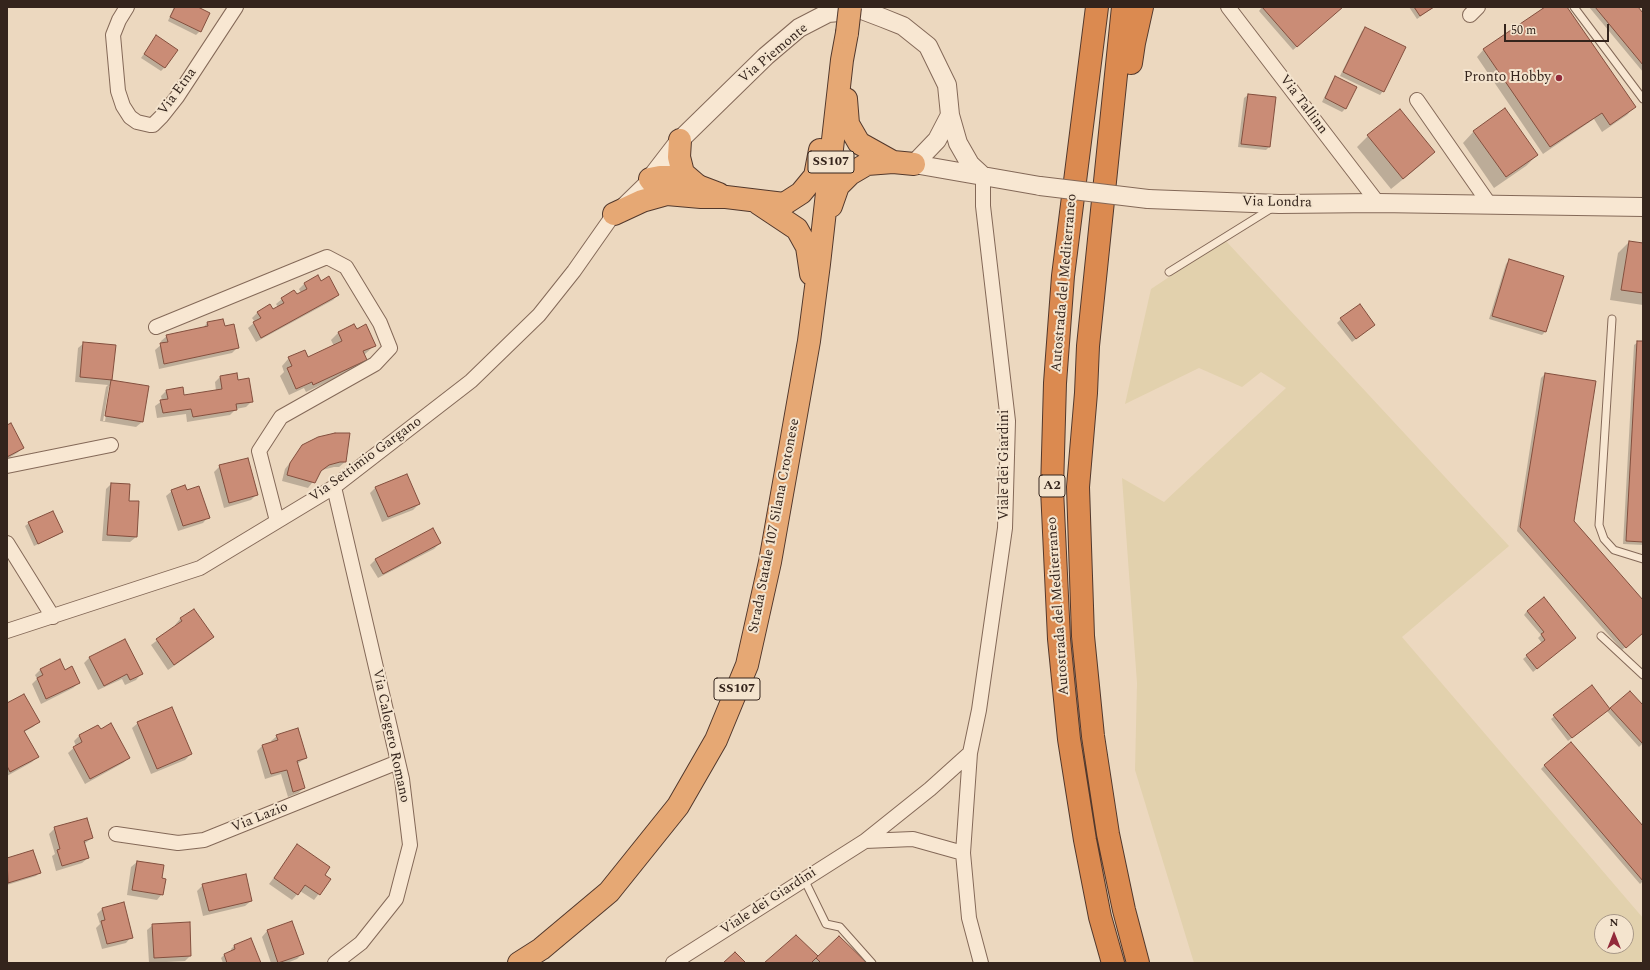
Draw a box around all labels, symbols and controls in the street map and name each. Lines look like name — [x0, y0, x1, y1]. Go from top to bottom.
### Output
scale bar — [1506, 16, 1611, 42]
street label: Via Piemonte — [736, 20, 812, 88]
text: 50 m — [1511, 21, 1536, 40]
street label: Via Etna — [155, 65, 201, 119]
place label: Pronto Hobby — [1464, 70, 1551, 86]
street label: Via Tallinn — [1275, 72, 1331, 138]
marker: Pronto Hobby — [1554, 73, 1564, 83]
road number: SS107 — [808, 151, 854, 173]
street label: Autostrada del Mediterraneo — [1049, 193, 1081, 373]
street label: Via Londra — [1242, 194, 1312, 212]
street label: Viale dei Giardini — [997, 410, 1013, 520]
street label: Via Settimio Gargano — [307, 414, 425, 506]
street label: Strada Statale 107 Silana Crotonese — [746, 417, 804, 635]
road number: A2 — [1039, 475, 1065, 497]
street label: Autostrada del Mediterraneo — [1044, 516, 1074, 696]
street label: Via Calogero Romano — [368, 668, 412, 804]
road number: SS107 — [714, 678, 760, 700]
street label: Via Lazio — [229, 799, 291, 837]
street label: Viale dei Giardini — [718, 865, 820, 939]
north arrow — [1594, 914, 1634, 954]
text: N — [1610, 914, 1618, 931]

